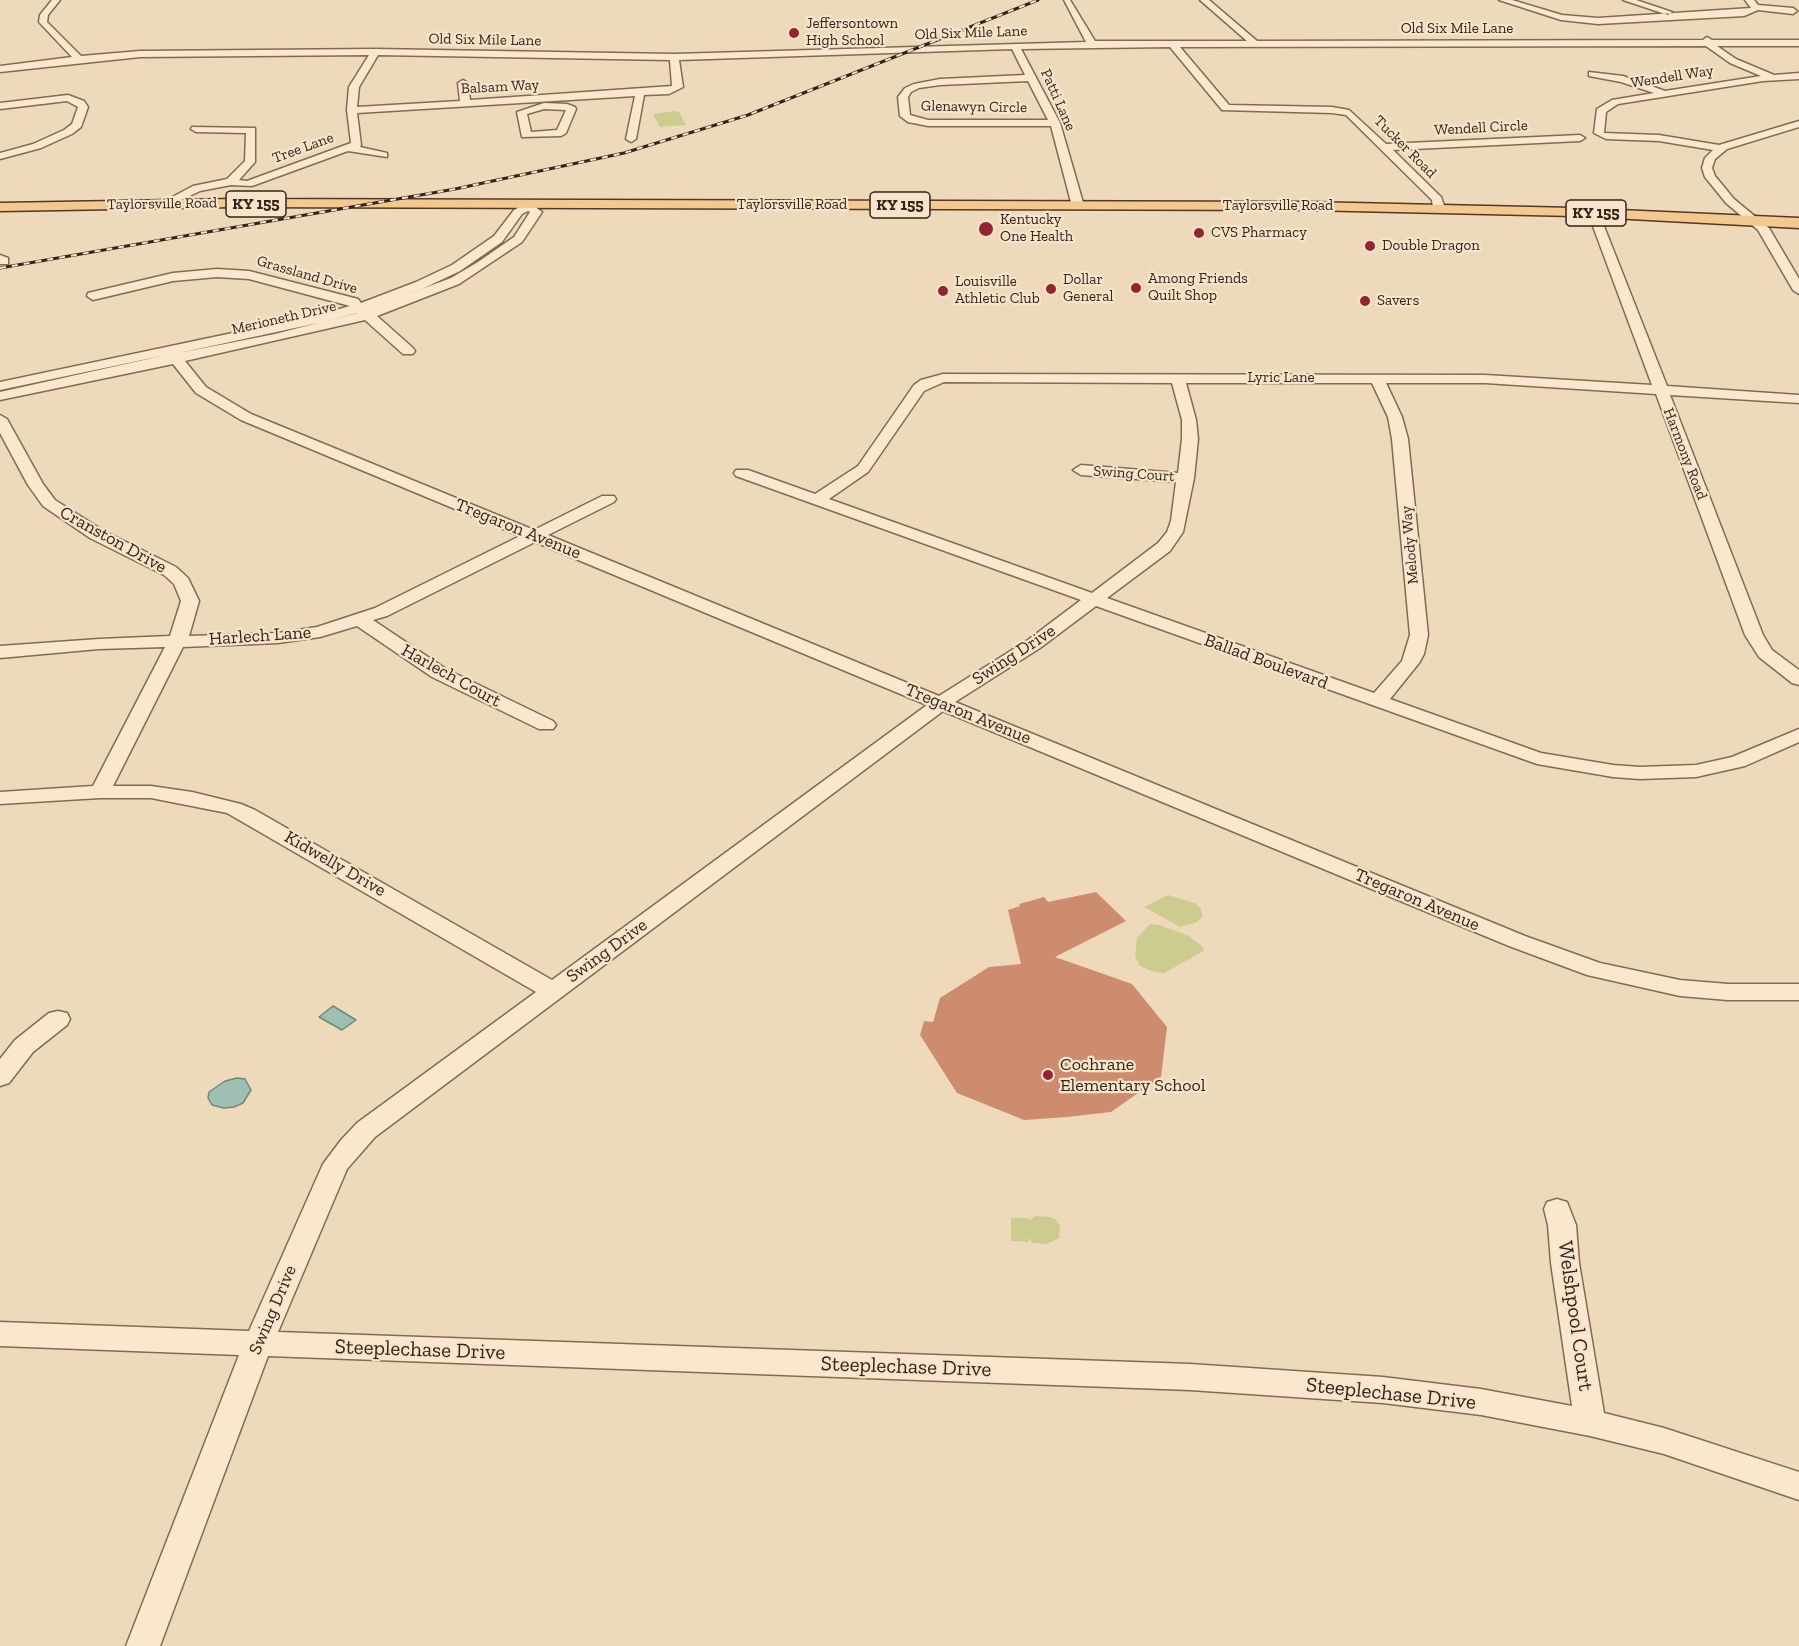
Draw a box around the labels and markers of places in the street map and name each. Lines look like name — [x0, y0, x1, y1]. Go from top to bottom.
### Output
place label: Jeffersontown High School — [806, 15, 898, 50]
marker: Jeffersontown High School — [787, 26, 801, 40]
place label: Kentucky One Health — [1000, 211, 1073, 246]
marker: Kentucky One Health — [977, 220, 995, 238]
place label: CVS Pharmacy — [1211, 224, 1307, 242]
marker: CVS Pharmacy — [1192, 226, 1206, 240]
place label: Double Dragon — [1382, 237, 1480, 255]
marker: Double Dragon — [1363, 239, 1377, 253]
place label: Among Friends Quilt Shop — [1148, 270, 1248, 305]
place label: Dollar General — [1063, 271, 1114, 306]
place label: Louisville Athletic Club — [955, 273, 1040, 308]
marker: Among Friends Quilt Shop — [1129, 281, 1143, 295]
marker: Dollar General — [1044, 282, 1058, 296]
marker: Louisville Athletic Club — [936, 284, 950, 298]
place label: Savers — [1377, 292, 1419, 310]
marker: Savers — [1358, 294, 1372, 308]
place label: Cochrane Elementary School — [1060, 1054, 1206, 1096]
marker: Cochrane Elementary School — [1041, 1068, 1055, 1082]

